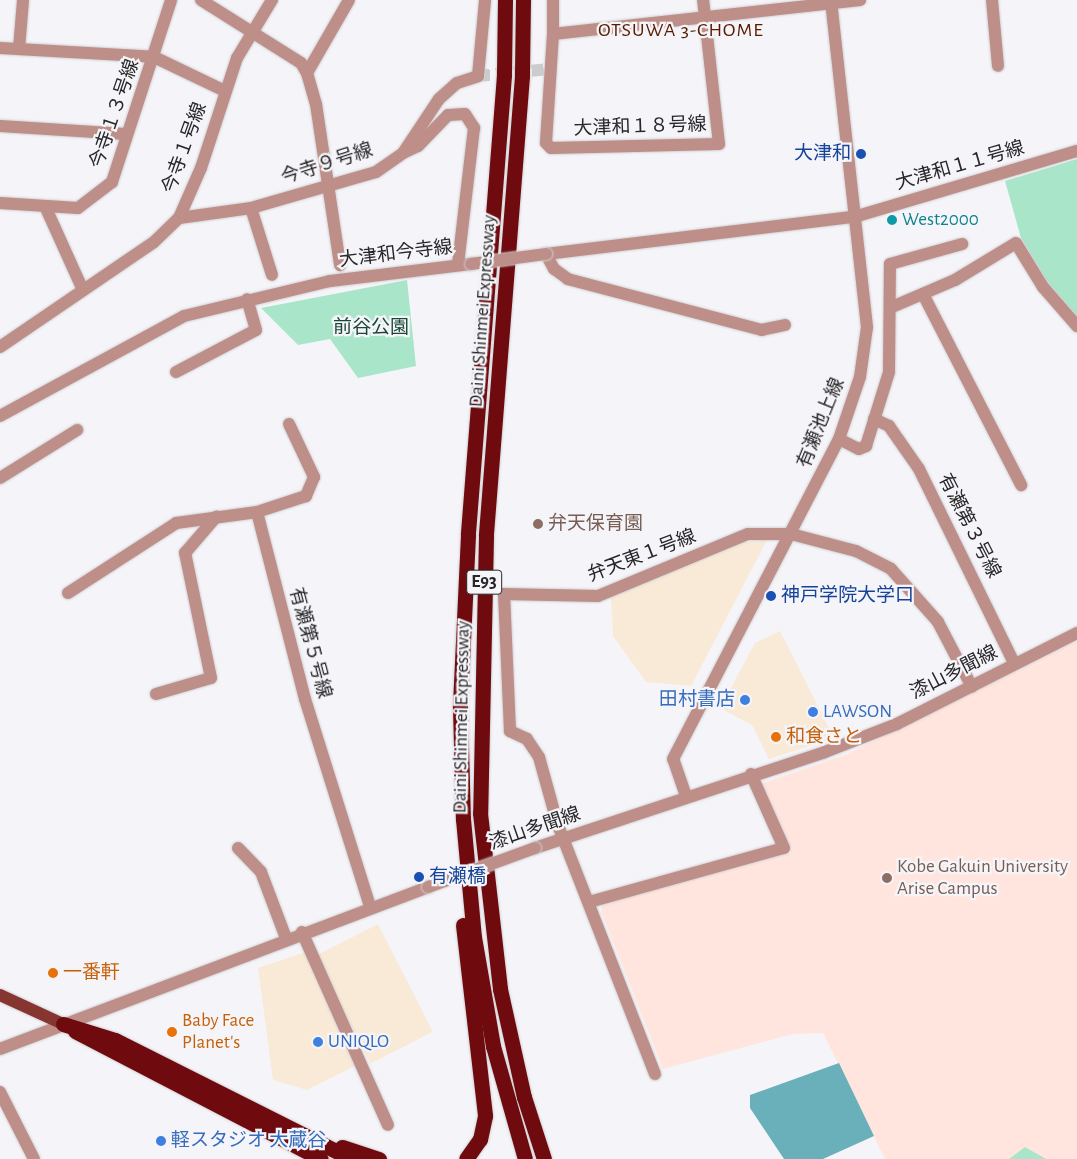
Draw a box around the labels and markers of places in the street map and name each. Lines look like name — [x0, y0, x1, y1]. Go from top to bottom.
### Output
place label: 大津和 — [794, 143, 851, 165]
marker: 大津和 — [855, 148, 867, 160]
place label: West2000 — [902, 209, 979, 231]
marker: West2000 — [886, 214, 898, 226]
place label: 弁天保育園 — [548, 513, 643, 535]
marker: 弁天保育園 — [532, 518, 544, 530]
place label: 神戸学院大学口 — [781, 585, 914, 607]
marker: 神戸学院大学口 — [765, 590, 777, 602]
place label: 田村書店 — [659, 689, 735, 711]
marker: 田村書店 — [739, 694, 751, 706]
place label: LAWSON — [823, 701, 892, 723]
marker: LAWSON — [807, 706, 819, 718]
place label: 和食さと — [786, 726, 862, 748]
marker: 和食さと — [770, 731, 782, 743]
place label: Kobe Gakuin University Arise Campus — [897, 856, 1068, 900]
place label: 有瀬橋 — [429, 866, 486, 888]
marker: 有瀬橋 — [413, 871, 425, 883]
marker: Kobe Gakuin University Arise Campus — [881, 872, 893, 884]
place label: 一番軒 — [63, 962, 120, 984]
marker: 一番軒 — [47, 967, 59, 979]
place label: Baby Face Planet's — [182, 1010, 254, 1054]
marker: Baby Face Planet's — [166, 1026, 178, 1038]
place label: UNIQLO — [328, 1031, 389, 1053]
marker: UNIQLO — [312, 1036, 324, 1048]
place label: 軽スタジオ 大蔵谷 — [171, 1130, 326, 1152]
marker: 軽スタジオ 大蔵谷 — [155, 1135, 167, 1147]

